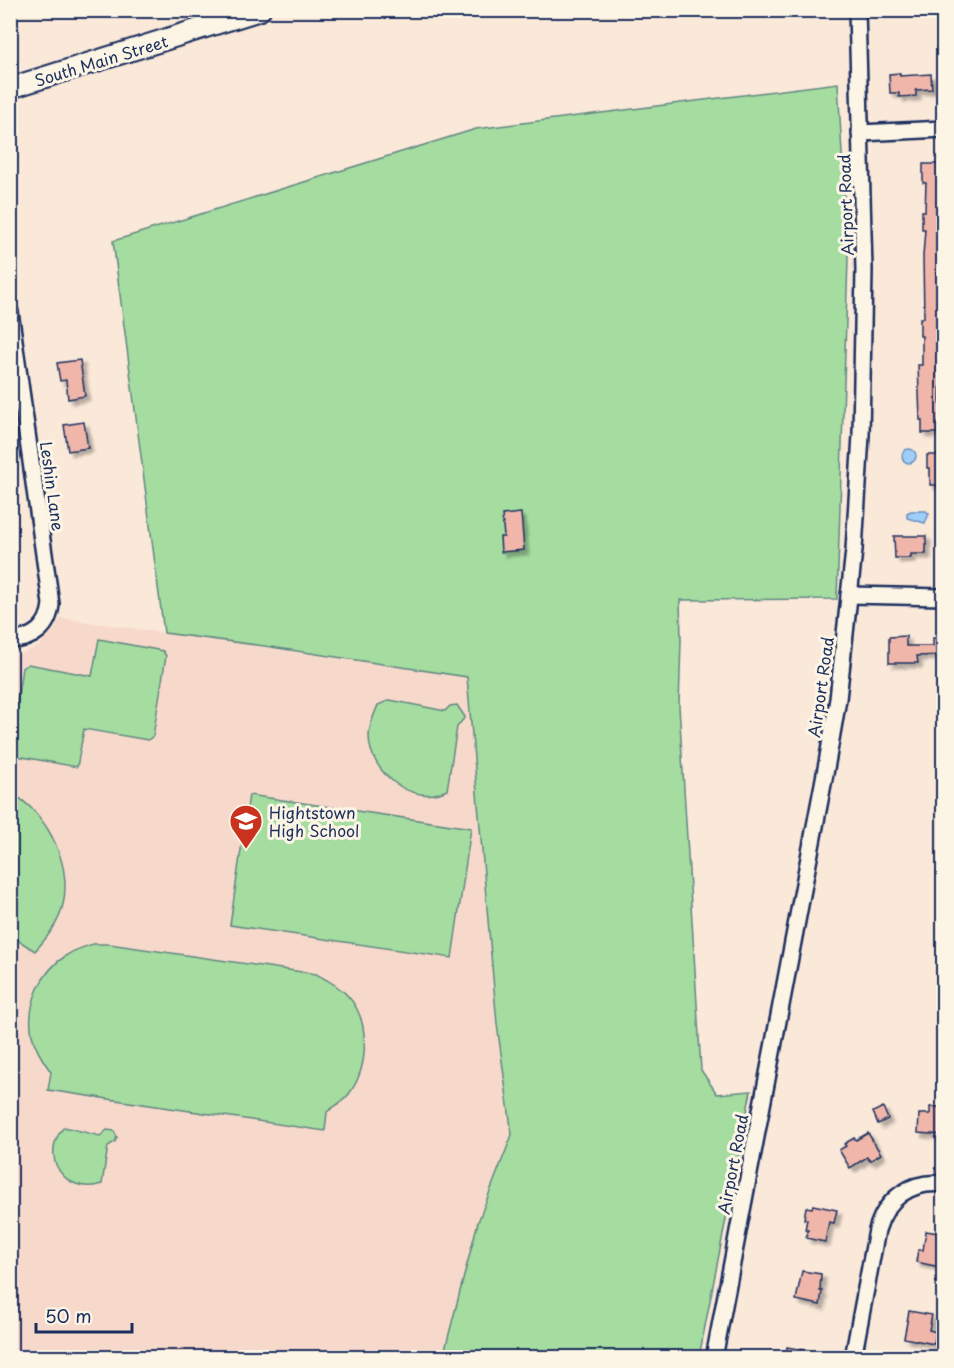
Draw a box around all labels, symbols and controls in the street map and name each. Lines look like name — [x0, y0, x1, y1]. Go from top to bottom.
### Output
street label: South Main Street — [31, 28, 171, 92]
street label: Airport Road — [831, 154, 859, 256]
street label: Leshin Lane — [35, 440, 71, 532]
street label: Airport Road — [801, 635, 839, 739]
place label: Hightstown High School — [269, 800, 359, 842]
school or university icon: Hightstown High School — [228, 803, 264, 850]
street label: Airport Road — [711, 1112, 753, 1216]
scale bar — [36, 1296, 132, 1334]
text: 50 m — [45, 1302, 92, 1329]

